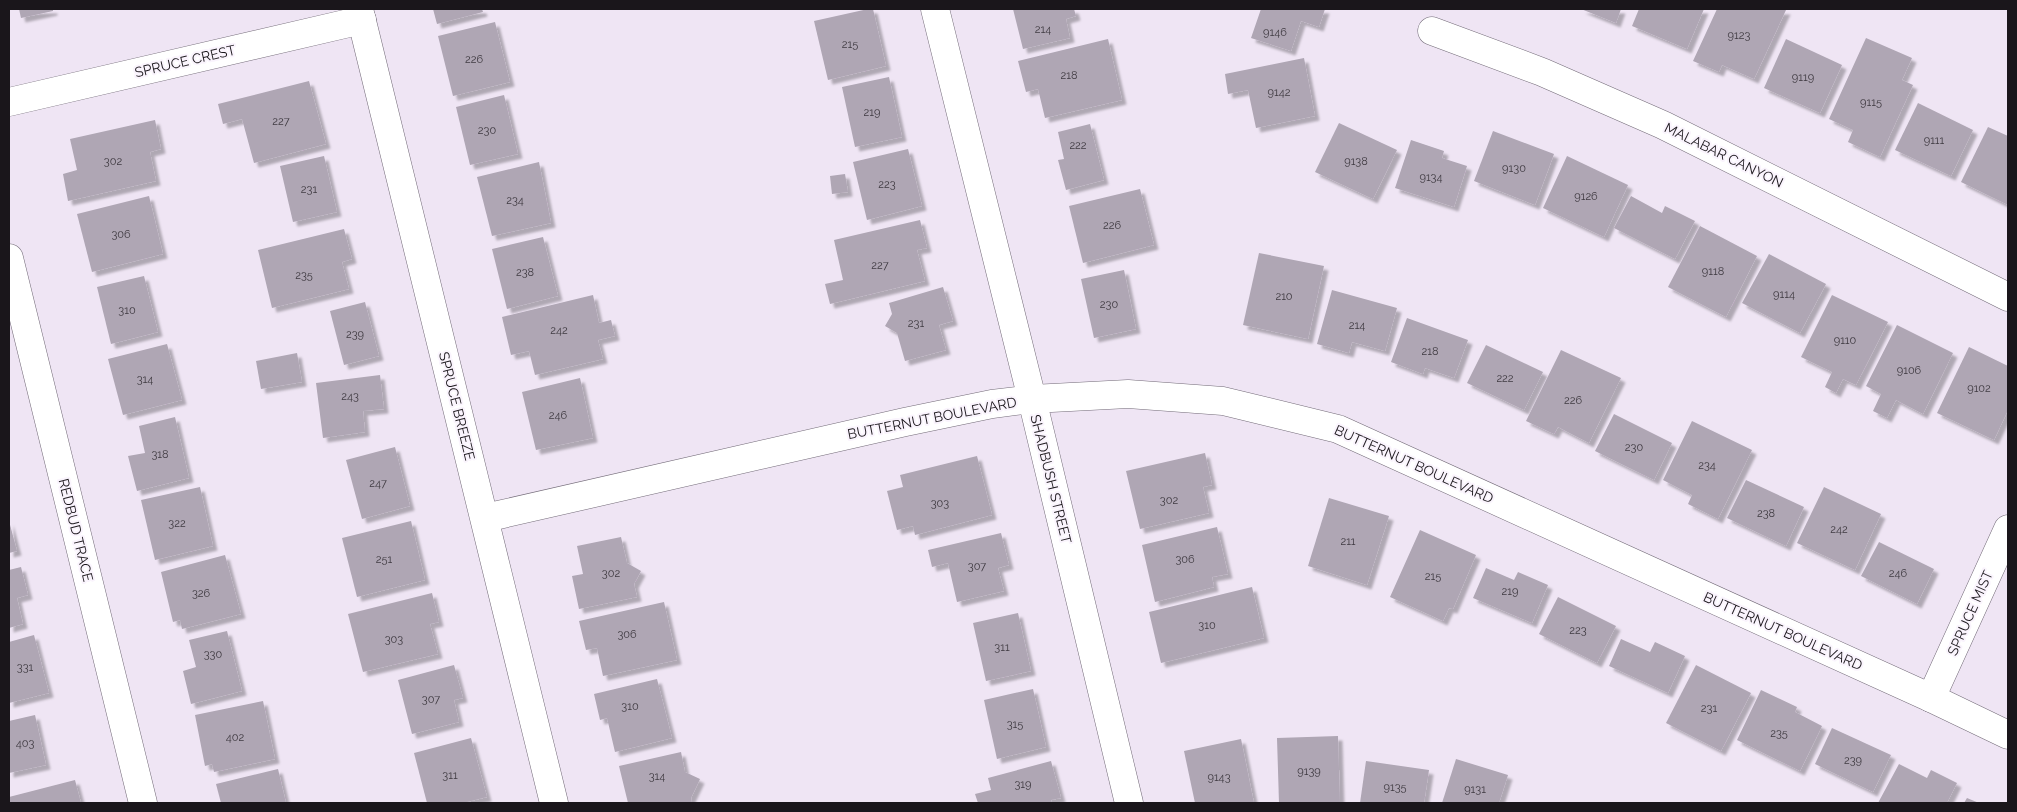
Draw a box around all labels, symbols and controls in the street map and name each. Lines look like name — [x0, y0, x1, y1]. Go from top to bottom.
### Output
house number: 214 — [1035, 23, 1051, 36]
house number: 9146 — [1263, 26, 1287, 39]
house number: 9123 — [1728, 29, 1751, 42]
house number: 215 — [842, 38, 858, 51]
street label: SPRUCE CREST — [133, 42, 237, 80]
house number: 226 — [465, 53, 483, 66]
house number: 218 — [1061, 69, 1077, 82]
house number: 9119 — [1792, 71, 1814, 84]
house number: 9142 — [1268, 86, 1291, 99]
house number: 9115 — [1860, 96, 1882, 109]
house number: 219 — [864, 106, 880, 119]
house number: 227 — [272, 115, 290, 128]
street label: MALABAR CANYON — [1662, 119, 1786, 191]
house number: 230 — [478, 124, 496, 137]
house number: 9111 — [1924, 134, 1945, 147]
house number: 222 — [1069, 139, 1087, 152]
house number: 302 — [104, 155, 122, 168]
house number: 9138 — [1344, 155, 1368, 168]
house number: 9130 — [1502, 162, 1526, 175]
house number: 9134 — [1419, 171, 1443, 184]
house number: 223 — [878, 178, 896, 191]
house number: 231 — [301, 183, 317, 196]
house number: 9126 — [1574, 190, 1598, 203]
house number: 234 — [506, 194, 524, 207]
house number: 226 — [1103, 219, 1121, 232]
house number: 306 — [111, 228, 131, 241]
house number: 227 — [871, 259, 889, 272]
house number: 9118 — [1702, 265, 1724, 278]
house number: 238 — [516, 266, 534, 279]
house number: 235 — [295, 269, 313, 282]
house number: 9114 — [1773, 288, 1795, 301]
house number: 210 — [1275, 290, 1293, 303]
house number: 230 — [1100, 298, 1118, 311]
house number: 310 — [118, 304, 136, 317]
house number: 231 — [908, 317, 924, 330]
house number: 214 — [1349, 319, 1365, 332]
house number: 242 — [550, 324, 568, 337]
house number: 239 — [346, 328, 364, 341]
house number: 9110 — [1834, 334, 1857, 347]
house number: 218 — [1422, 345, 1438, 358]
street label: SPRUCE BREEZE — [436, 350, 478, 462]
house number: 9106 — [1897, 364, 1922, 377]
house number: 222 — [1496, 372, 1514, 385]
house number: 314 — [137, 373, 153, 386]
house number: 9102 — [1967, 382, 1991, 395]
house number: 243 — [341, 390, 359, 403]
street label: BUTTERNUT BOULEVARD — [846, 394, 1018, 442]
house number: 226 — [1564, 394, 1582, 407]
house number: 246 — [549, 409, 568, 422]
street label: SHADBUSH STREET — [1027, 413, 1075, 546]
street label: BUTTERNUT BOULEVARD — [1332, 422, 1496, 506]
house number: 230 — [1625, 441, 1643, 454]
house number: 318 — [151, 448, 169, 461]
house number: 234 — [1698, 459, 1716, 472]
street label: REDBUD TRACE — [55, 477, 97, 583]
house number: 247 — [369, 477, 387, 490]
house number: 302 — [1160, 494, 1178, 507]
house number: 303 — [931, 497, 949, 510]
house number: 238 — [1757, 507, 1775, 520]
house number: 322 — [168, 517, 186, 530]
house number: 242 — [1830, 523, 1848, 536]
house number: 211 — [1340, 535, 1356, 548]
house number: 251 — [376, 553, 393, 566]
house number: 306 — [1175, 553, 1195, 566]
house number: 307 — [968, 560, 986, 573]
house number: 302 — [602, 567, 620, 580]
house number: 246 — [1889, 567, 1908, 580]
street label: SPRUCE MIST — [1944, 568, 1996, 658]
house number: 215 — [1425, 570, 1441, 583]
house number: 219 — [1502, 585, 1518, 598]
house number: 326 — [192, 587, 210, 600]
street label: BUTTERNUT BOULEVARD — [1701, 589, 1865, 673]
house number: 310 — [1198, 619, 1216, 632]
house number: 223 — [1569, 624, 1587, 637]
house number: 306 — [617, 628, 637, 641]
house number: 303 — [385, 633, 403, 646]
house number: 311 — [994, 641, 1010, 654]
house number: 330 — [204, 648, 223, 661]
house number: 331 — [17, 661, 34, 674]
house number: 307 — [422, 693, 440, 706]
house number: 310 — [621, 700, 639, 713]
house number: 231 — [1701, 702, 1717, 715]
house number: 315 — [1007, 718, 1023, 731]
house number: 235 — [1770, 727, 1788, 740]
house number: 402 — [226, 731, 244, 744]
house number: 403 — [16, 737, 34, 750]
house number: 239 — [1844, 754, 1862, 767]
house number: 9139 — [1297, 765, 1321, 778]
house number: 311 — [442, 769, 458, 782]
house number: 314 — [649, 770, 665, 783]
house number: 9143 — [1207, 771, 1231, 784]
house number: 319 — [1014, 778, 1032, 791]
house number: 9135 — [1383, 781, 1407, 794]
house number: 9131 — [1464, 783, 1486, 796]

